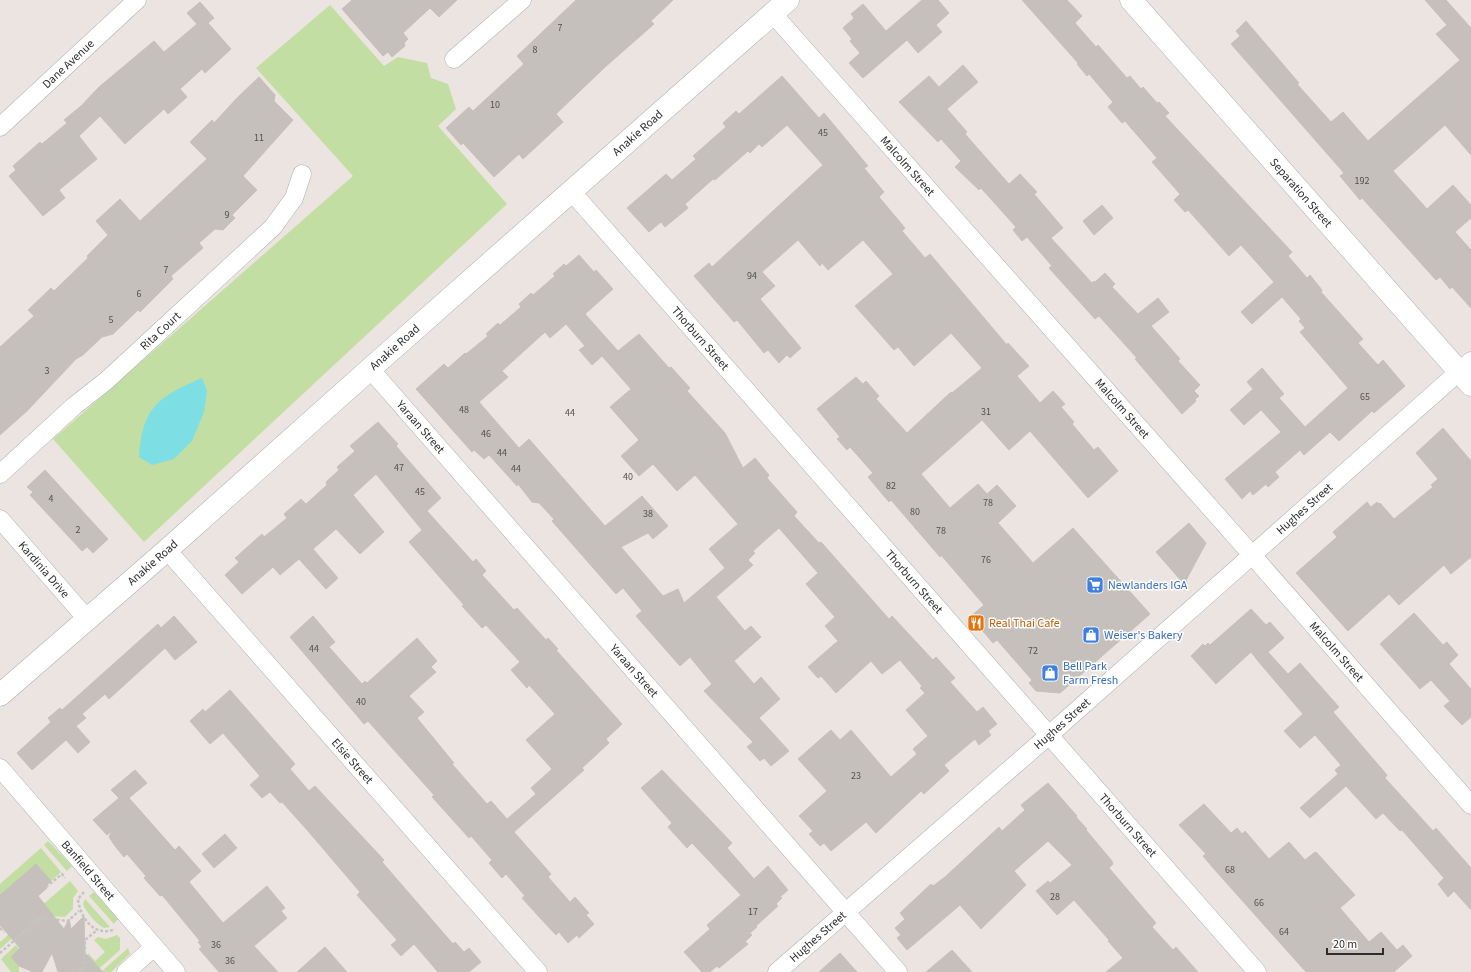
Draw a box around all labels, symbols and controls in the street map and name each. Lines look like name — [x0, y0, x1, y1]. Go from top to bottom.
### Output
house number: 7 — [558, 21, 563, 35]
street label: Dane Avenue — [38, 35, 98, 92]
house number: 8 — [533, 43, 538, 57]
house number: 10 — [490, 98, 500, 112]
street label: Anakie Road — [609, 106, 666, 160]
house number: 45 — [818, 126, 828, 140]
house number: 11 — [254, 131, 264, 145]
street label: Malcolm Street — [876, 132, 939, 200]
street label: Separation Street — [1266, 154, 1336, 231]
house number: 192 — [1355, 174, 1369, 188]
house number: 9 — [225, 208, 230, 222]
house number: 7 — [164, 263, 169, 277]
house number: 94 — [747, 269, 757, 283]
house number: 6 — [137, 287, 142, 301]
street label: Thorburn Street — [668, 303, 733, 374]
street label: Rita Court — [136, 308, 185, 354]
house number: 5 — [109, 313, 114, 327]
street label: Anakie Road — [366, 320, 424, 374]
house number: 3 — [45, 364, 50, 378]
street label: Malcolm Street — [1091, 375, 1154, 442]
house number: 65 — [1360, 390, 1370, 404]
street label: Yaraan Street — [392, 396, 449, 457]
house number: 48 — [459, 403, 469, 417]
house number: 31 — [981, 405, 991, 419]
house number: 44 — [565, 406, 575, 420]
house number: 46 — [481, 427, 491, 441]
house number: 44 — [497, 446, 507, 460]
house number: 47 — [394, 461, 404, 475]
house number: 44 — [511, 462, 521, 476]
house number: 40 — [623, 470, 633, 484]
house number: 82 — [886, 479, 896, 493]
street label: Hughes Street — [1272, 479, 1336, 538]
house number: 45 — [415, 485, 425, 499]
house number: 4 — [49, 492, 54, 506]
house number: 78 — [983, 496, 993, 510]
house number: 80 — [910, 505, 920, 519]
house number: 38 — [643, 507, 653, 521]
house number: 2 — [76, 523, 81, 537]
house number: 78 — [936, 524, 946, 538]
street label: Anakie Road — [123, 536, 182, 589]
street label: Kardinia Drive — [14, 537, 74, 602]
street label: Thorburn Street — [881, 546, 947, 617]
house number: 76 — [981, 553, 991, 567]
supermarket icon: Newlanders IGA — [1085, 575, 1105, 595]
place label: Newlanders IGA — [1108, 577, 1188, 594]
restaurant icon: Real Thai Cafe — [966, 613, 986, 633]
place label: Real Thai Cafe — [989, 615, 1060, 632]
street label: Malcolm Street — [1305, 618, 1368, 685]
shop icon: Weiser's Bakery — [1081, 625, 1101, 645]
place label: Weiser's Bakery — [1104, 627, 1183, 644]
street label: Yaraan Street — [605, 639, 662, 701]
house number: 44 — [309, 642, 319, 656]
house number: 72 — [1028, 644, 1038, 658]
place label: Bell Park Farm Fresh — [1063, 658, 1118, 689]
shop icon: Bell Park Farm Fresh — [1040, 663, 1060, 683]
street label: Hughes Street — [1030, 694, 1094, 753]
house number: 40 — [356, 695, 366, 709]
street label: Elsie Street — [328, 734, 377, 788]
house number: 23 — [851, 769, 861, 783]
street label: Thorburn Street — [1095, 789, 1161, 861]
street label: Banfield Street — [57, 837, 119, 904]
house number: 68 — [1225, 863, 1235, 877]
house number: 28 — [1050, 890, 1060, 904]
house number: 66 — [1254, 896, 1264, 910]
house number: 17 — [748, 905, 758, 919]
street label: Hughes Street — [786, 907, 850, 966]
house number: 64 — [1279, 925, 1289, 939]
scale bar — [1327, 930, 1383, 956]
text: 20 m — [1333, 936, 1357, 953]
house number: 36 — [211, 938, 221, 952]
house number: 36 — [225, 954, 235, 968]

